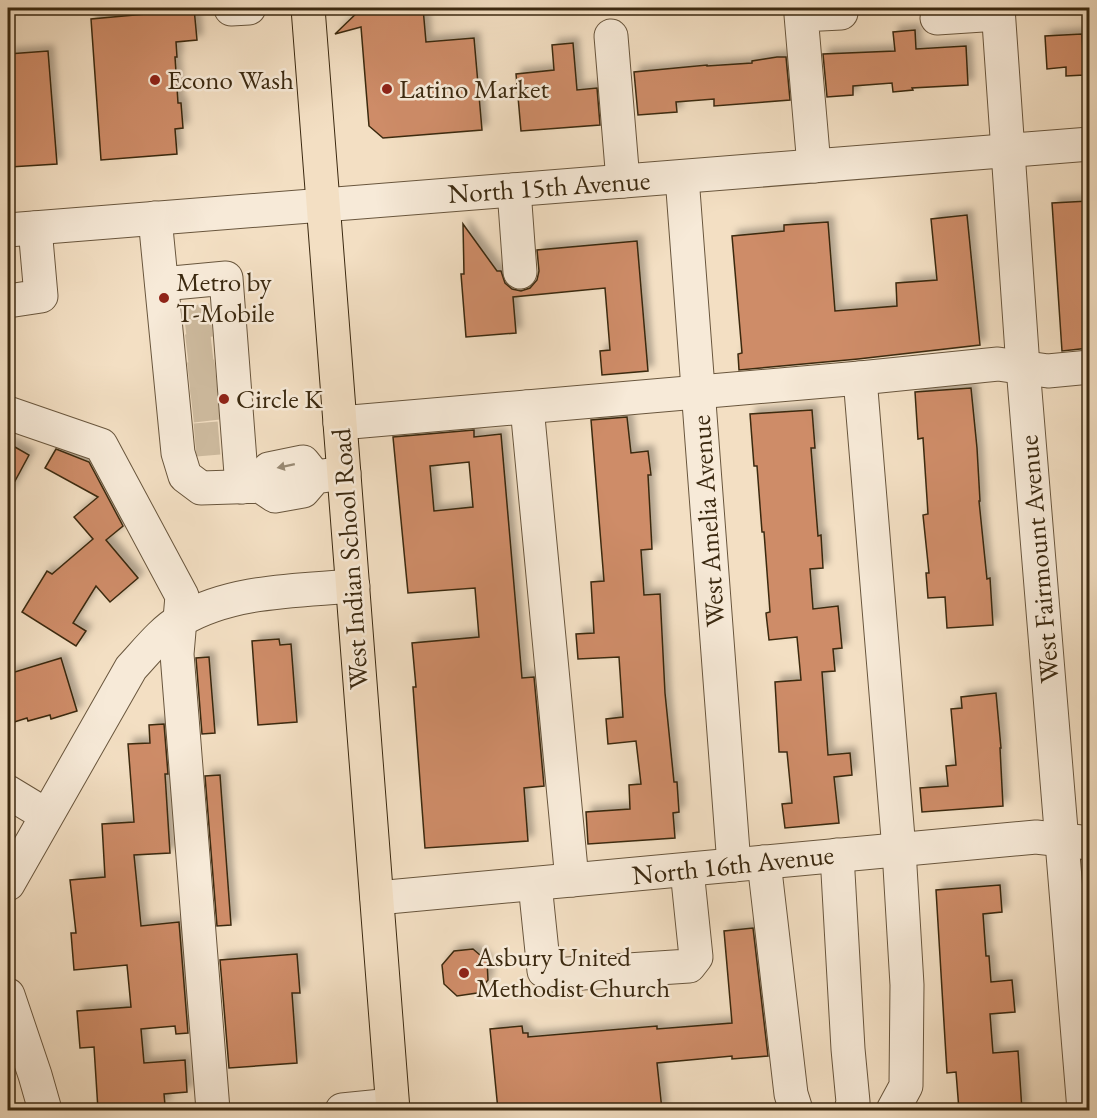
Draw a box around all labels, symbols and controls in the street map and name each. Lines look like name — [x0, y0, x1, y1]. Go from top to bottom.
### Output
place label: Econo Wash — [167, 62, 294, 97]
place label: Latino Market — [399, 71, 549, 106]
marker: Econo Wash — [148, 73, 162, 87]
marker: Latino Market — [380, 82, 394, 96]
street label: North 15th Avenue — [447, 162, 651, 211]
place label: Metro by T-Mobile — [176, 264, 275, 330]
marker: Metro by T-Mobile — [157, 291, 171, 305]
place label: Circle K — [236, 381, 323, 416]
marker: Circle K — [217, 392, 231, 406]
street label: West Amelia Avenue — [683, 414, 732, 628]
street label: West Indian School Road — [323, 427, 376, 691]
street label: West Fairmount Avenue — [1010, 434, 1067, 685]
one-way arrow — [276, 461, 295, 471]
street label: North 16th Avenue — [630, 837, 836, 893]
place label: Asbury United Methodist Church — [475, 939, 670, 1005]
marker: Asbury United Methodist Church — [457, 966, 471, 980]

